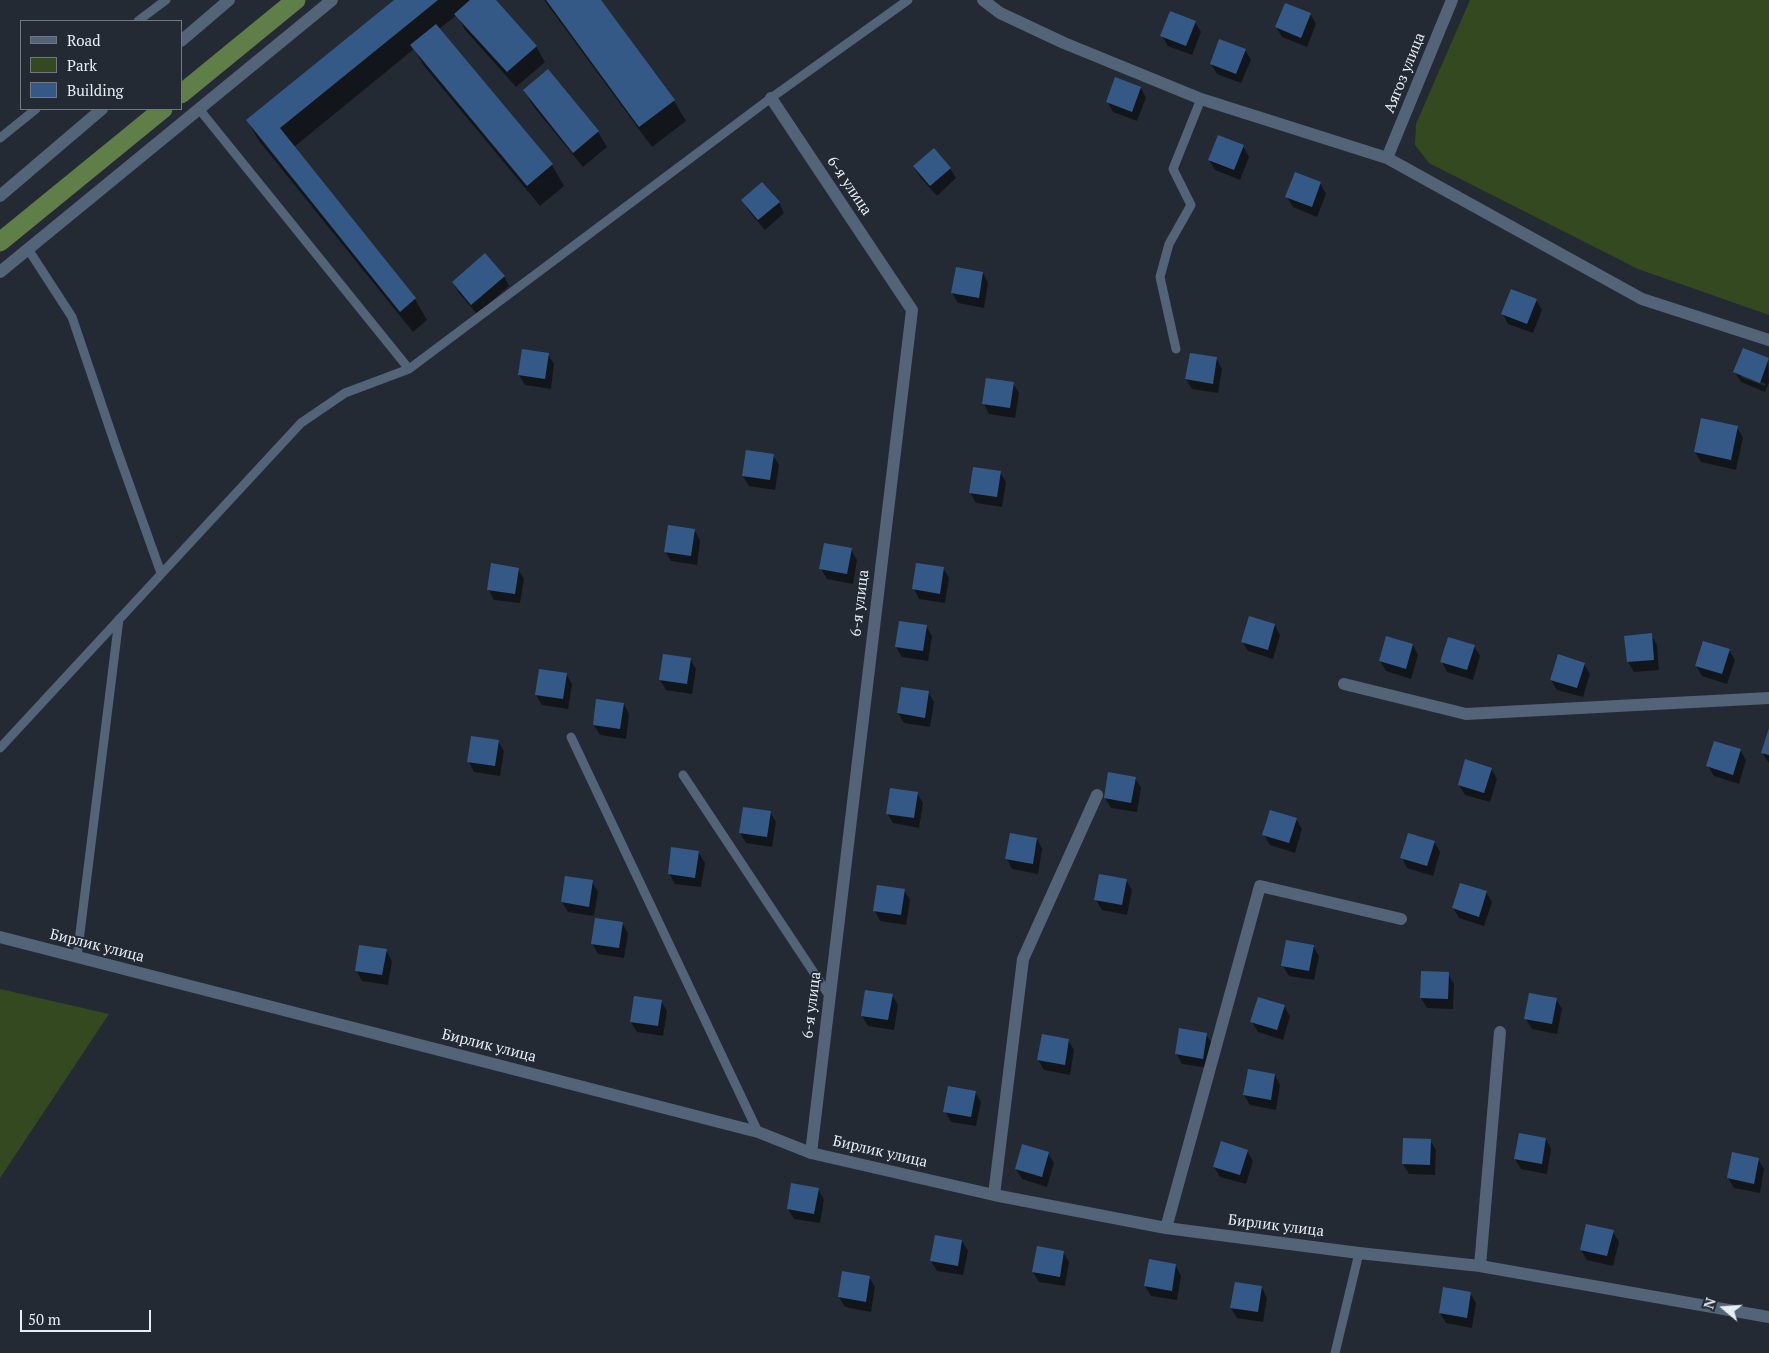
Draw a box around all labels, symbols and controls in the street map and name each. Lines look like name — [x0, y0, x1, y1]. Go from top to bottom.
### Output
legend — [20, 20, 182, 110]
text: Road — [67, 30, 100, 50]
street label: Аягоз улица — [1381, 30, 1429, 116]
text: Park — [67, 55, 97, 75]
text: Building — [67, 80, 124, 100]
street label: 6-я улица — [823, 153, 875, 219]
street label: 6-я улица — [847, 569, 873, 637]
street label: Бирлик улица — [48, 926, 146, 966]
street label: 6-я улица — [799, 971, 825, 1039]
street label: Бирлик улица — [440, 1026, 538, 1066]
street label: Бирлик улица — [831, 1132, 929, 1172]
street label: Бирлик улица — [1227, 1211, 1325, 1241]
north arrow — [1699, 1283, 1749, 1333]
text: N — [1699, 1295, 1720, 1311]
scale bar — [22, 1300, 154, 1332]
text: 50 m — [28, 1309, 61, 1329]

